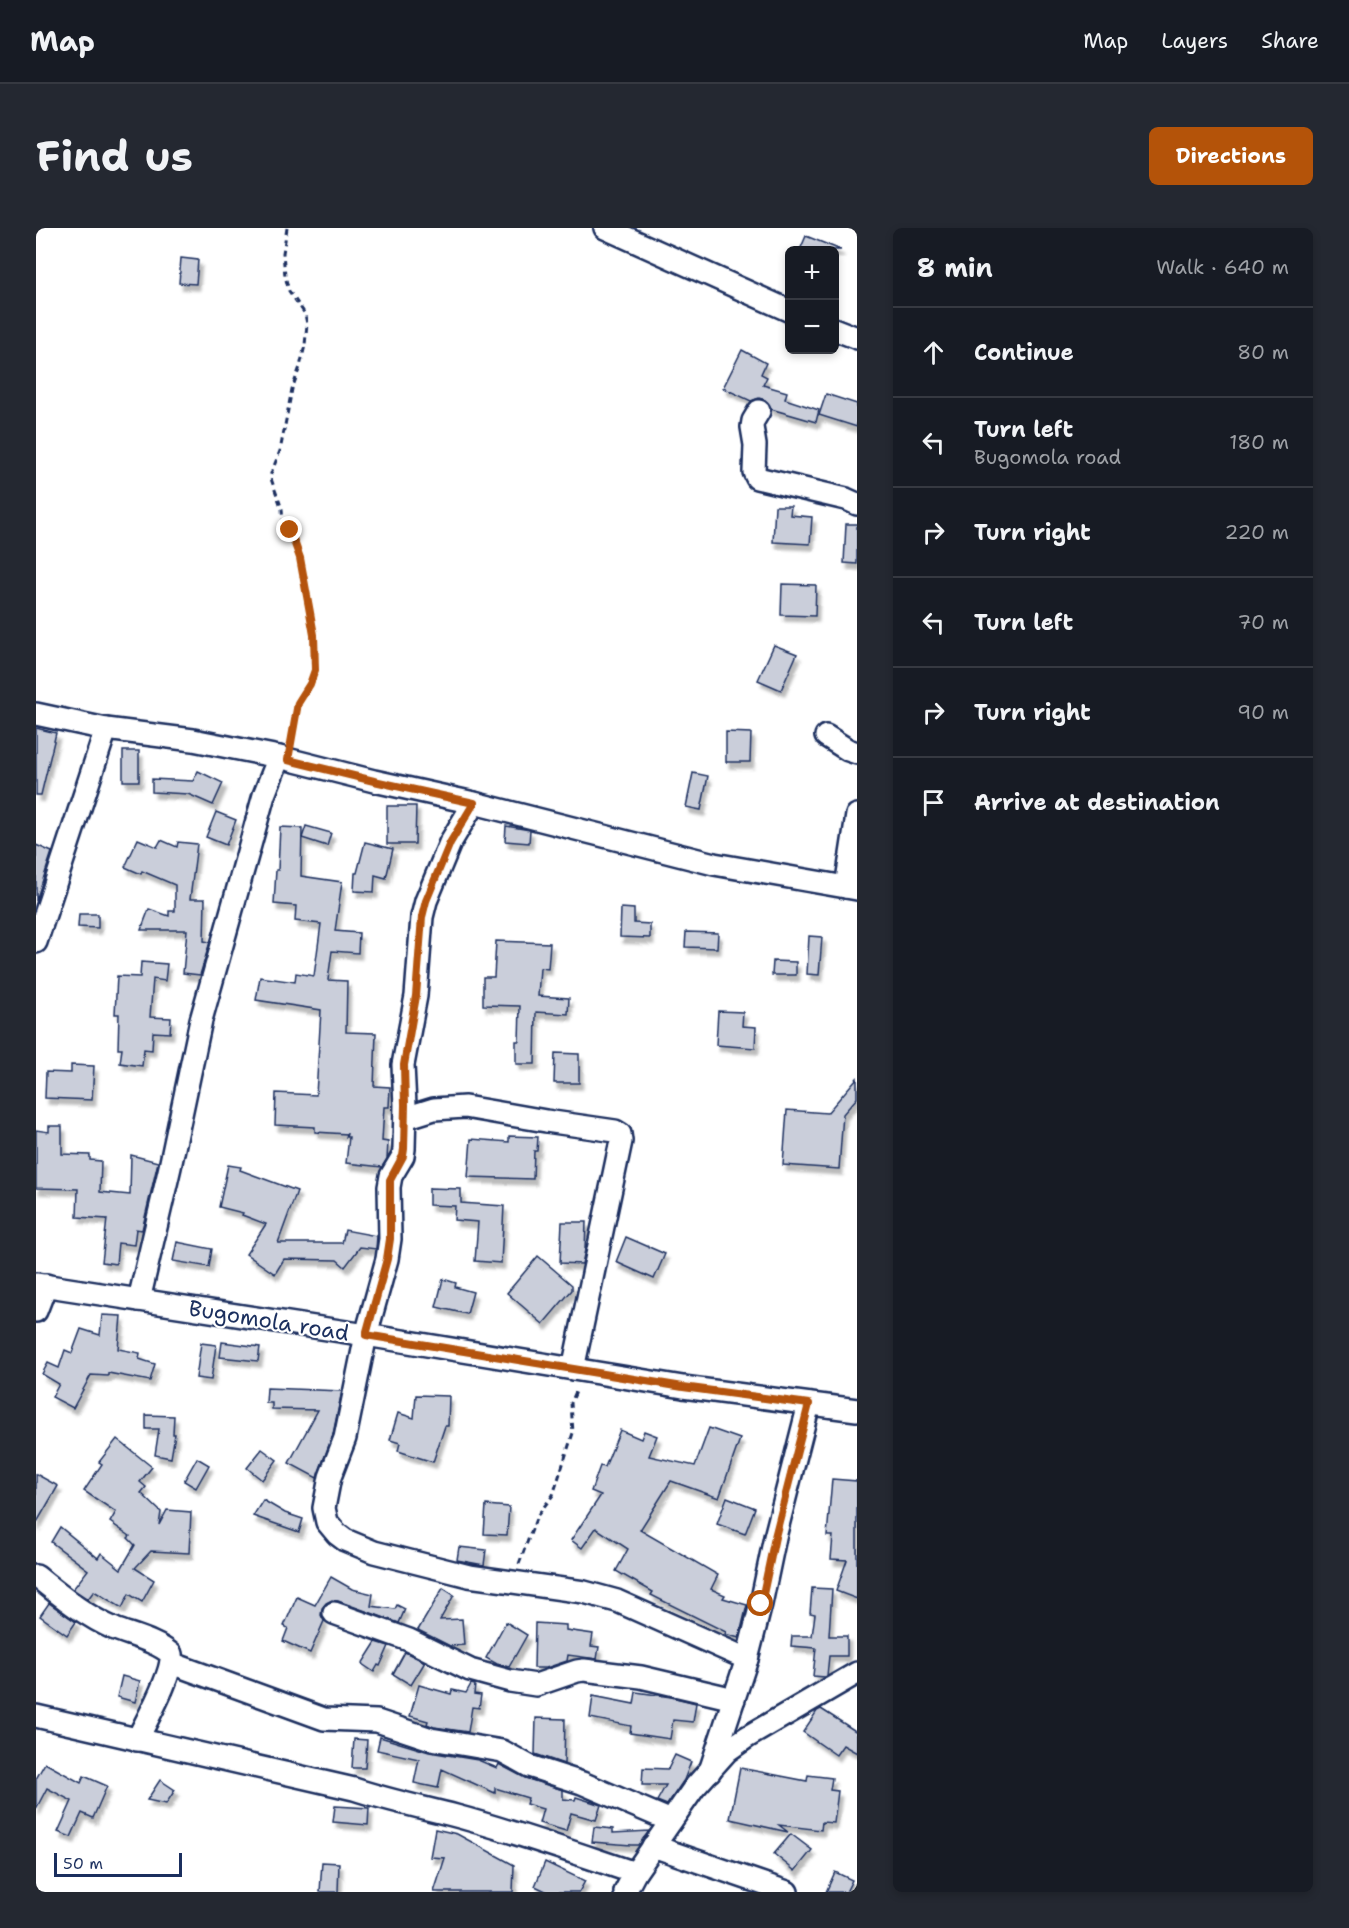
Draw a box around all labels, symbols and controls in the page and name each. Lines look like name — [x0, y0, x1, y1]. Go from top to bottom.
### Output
text: Map — [30, 22, 95, 60]
text: Map — [1083, 27, 1128, 55]
text: Layers — [1161, 27, 1228, 55]
text: Share — [1261, 27, 1319, 55]
button: Directions — [1149, 127, 1313, 185]
text: Find us — [36, 128, 193, 184]
map controls — [785, 246, 839, 354]
button: + — [785, 246, 839, 300]
text: 8 min — [917, 250, 993, 285]
text: Walk · 640 m — [1156, 254, 1289, 280]
button: − — [785, 300, 839, 354]
icon: ahead — [917, 336, 950, 369]
text: Continue — [974, 338, 1074, 367]
text: 80 m — [1237, 339, 1289, 365]
text: Turn left — [974, 415, 1073, 444]
icon: left — [917, 426, 950, 459]
text: 180 m — [1229, 429, 1289, 455]
text: Bugomola road — [974, 444, 1121, 470]
route end — [276, 516, 302, 542]
icon: right — [917, 516, 950, 549]
text: Turn right — [974, 518, 1091, 547]
text: 220 m — [1225, 519, 1289, 545]
icon: left — [917, 606, 950, 639]
text: Turn left — [974, 608, 1073, 637]
text: 70 m — [1237, 609, 1289, 635]
icon: right — [917, 696, 950, 729]
text: Turn right — [974, 698, 1091, 727]
text: 90 m — [1237, 699, 1289, 725]
icon: arrive — [917, 786, 950, 819]
text: Arrive at destination — [974, 788, 1220, 817]
street label: Bugomola road — [187, 1294, 351, 1347]
route start — [747, 1590, 773, 1616]
scale bar — [54, 1850, 182, 1878]
text: 50 m — [63, 1853, 103, 1874]

